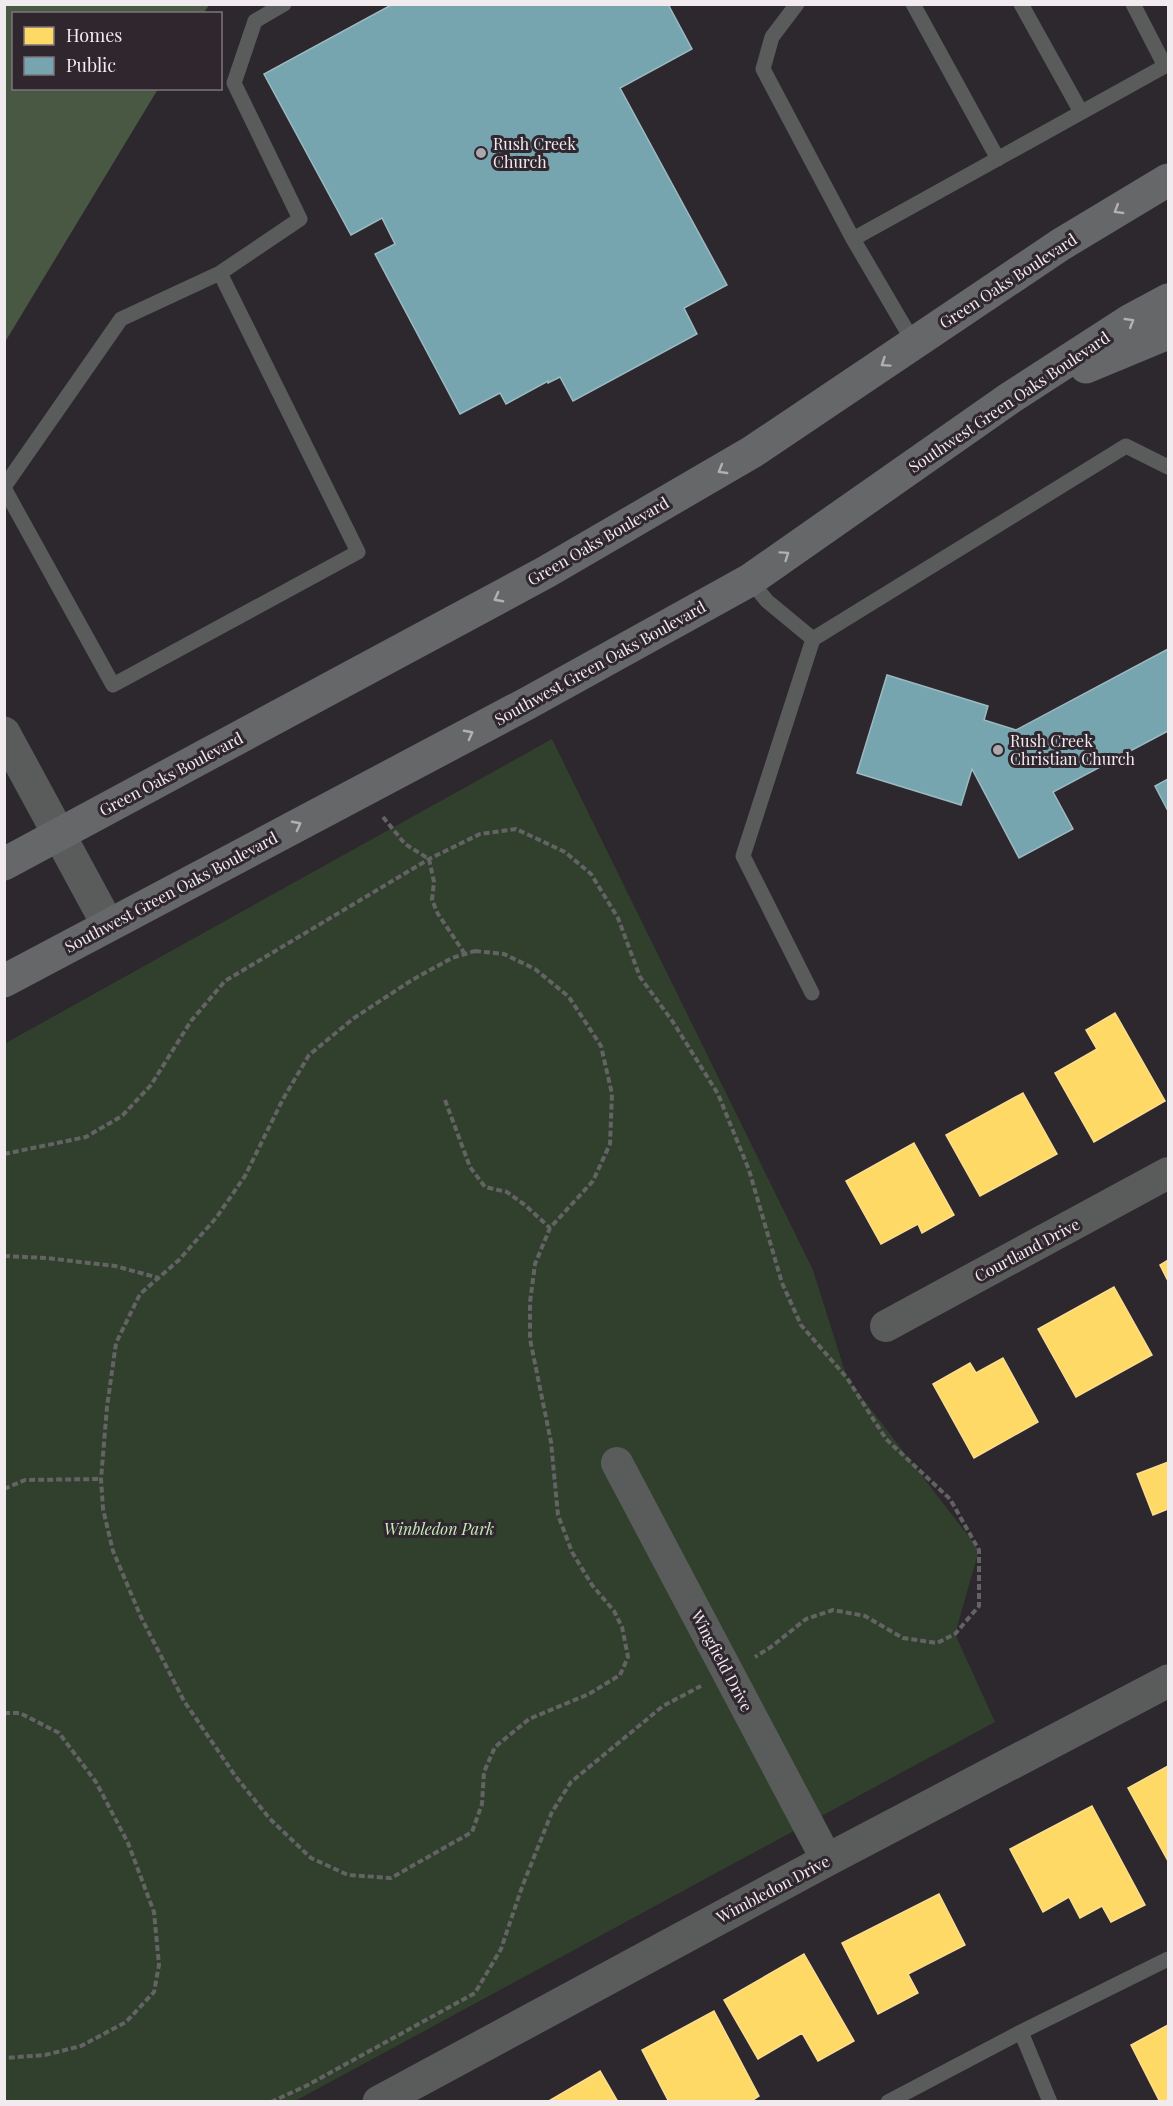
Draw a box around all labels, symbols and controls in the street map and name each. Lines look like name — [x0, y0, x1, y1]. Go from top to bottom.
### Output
legend — [12, 12, 222, 90]
text: Homes — [66, 23, 122, 47]
text: Public — [66, 53, 116, 77]
place label: Rush Creek Church — [493, 133, 576, 172]
marker: Rush Creek Church — [474, 146, 488, 160]
one-way arrow — [1114, 203, 1124, 215]
street label: Green Oaks Boulevard — [935, 228, 1080, 333]
one-way arrow — [1124, 317, 1134, 329]
street label: Southwest Green Oaks Boulevard — [904, 326, 1113, 477]
one-way arrow — [880, 355, 891, 366]
one-way arrow — [718, 462, 728, 474]
street label: Green Oaks Boulevard — [523, 492, 672, 590]
one-way arrow — [778, 551, 789, 562]
one-way arrow — [494, 591, 504, 602]
street label: Southwest Green Oaks Boulevard — [490, 596, 709, 729]
street label: Green Oaks Boulevard — [95, 727, 246, 820]
one-way arrow — [463, 730, 474, 741]
place label: Rush Creek Christian Church — [1010, 730, 1136, 769]
marker: Rush Creek Christian Church — [991, 743, 1005, 757]
one-way arrow — [291, 821, 301, 832]
street label: Southwest Green Oaks Boulevard — [61, 826, 281, 957]
street label: Courtland Drive — [970, 1213, 1083, 1286]
park label: Winbledon Park — [384, 1518, 494, 1539]
street label: Wingfield Drive — [687, 1606, 758, 1715]
street label: Wimbledon Drive — [712, 1850, 833, 1928]

